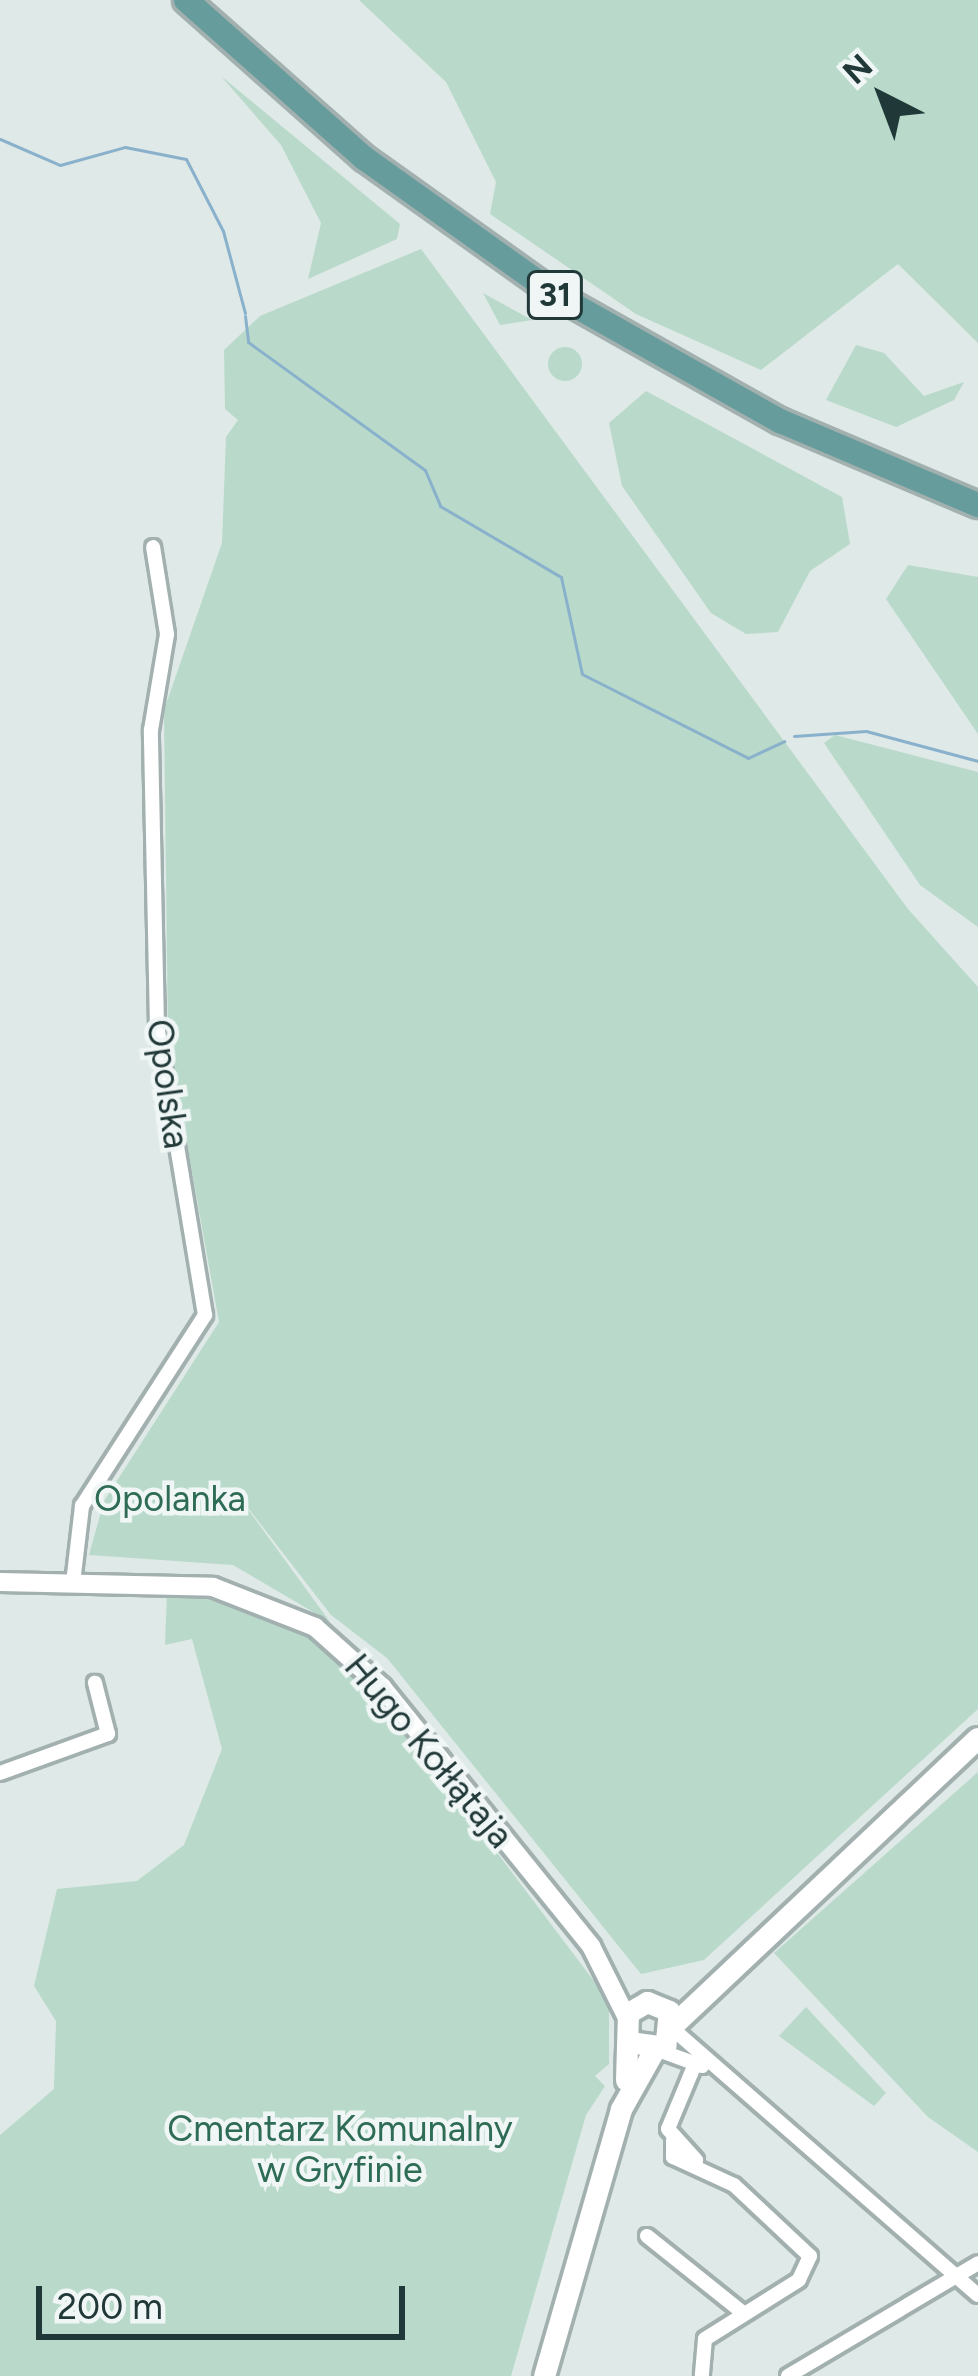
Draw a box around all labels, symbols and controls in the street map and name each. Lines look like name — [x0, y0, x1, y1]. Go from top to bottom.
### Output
north arrow — [822, 36, 942, 156]
text: N — [835, 46, 880, 92]
road number: 31 — [525, 268, 585, 322]
street label: Opolska — [138, 1017, 198, 1151]
park label: Opolanka — [94, 1477, 246, 1521]
street label: Hugo Kołłątaja — [336, 1646, 522, 1856]
park label: Cmentarz Komunalny w Gryfinie — [167, 2106, 513, 2191]
scale bar — [42, 2262, 411, 2336]
text: 200 m — [57, 2285, 163, 2328]

